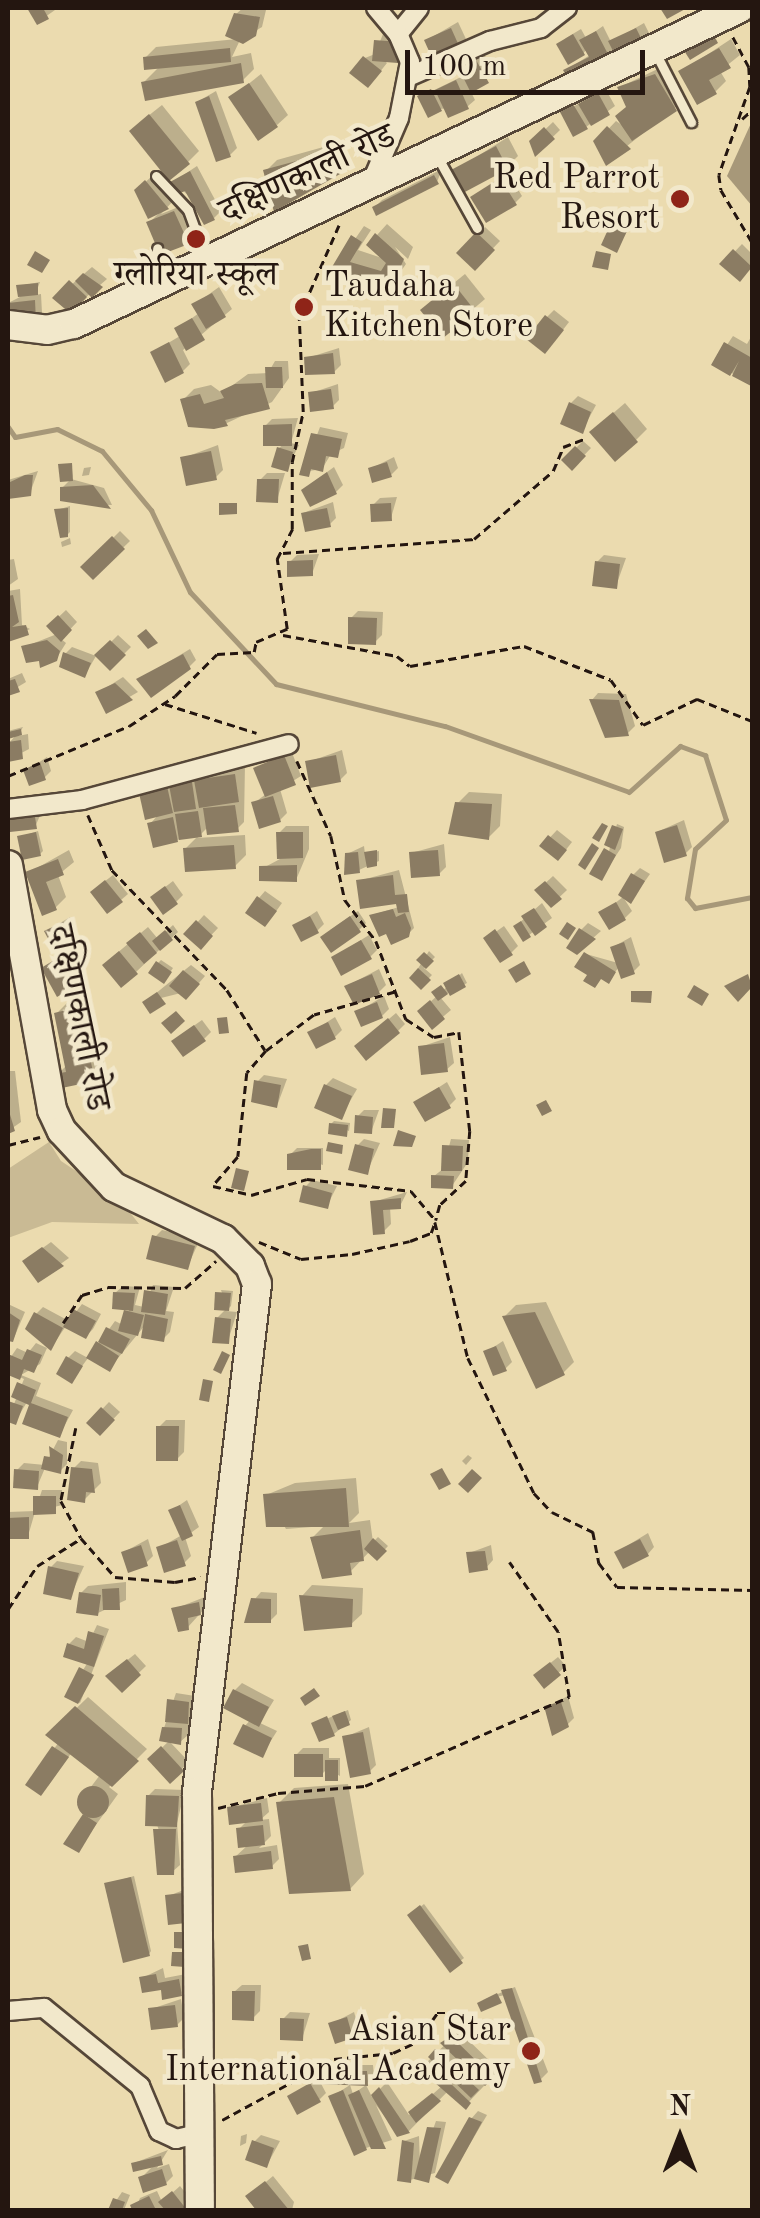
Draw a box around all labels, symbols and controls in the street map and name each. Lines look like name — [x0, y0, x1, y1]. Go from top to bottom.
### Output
scale bar — [410, 30, 650, 92]
text: 100 m — [422, 52, 506, 82]
street label: दक्षिणकाली रोड — [214, 116, 402, 234]
place label: Red Parrot Resort — [493, 158, 660, 240]
marker: Red Parrot Resort — [669, 188, 691, 210]
marker: ग्लोरिया स्कूल — [185, 228, 207, 250]
place label: ग्लोरिया स्कूल — [114, 255, 278, 297]
place label: Taudaha Kitchen Store — [324, 266, 533, 348]
marker: Taudaha Kitchen Store — [293, 296, 315, 318]
street label: दक्षिणकाली रोड — [38, 922, 118, 1114]
place label: Asian Star International Academy — [165, 2010, 511, 2092]
marker: Asian Star International Academy — [520, 2040, 542, 2062]
north arrow — [630, 2088, 730, 2188]
text: N — [669, 2094, 691, 2122]

